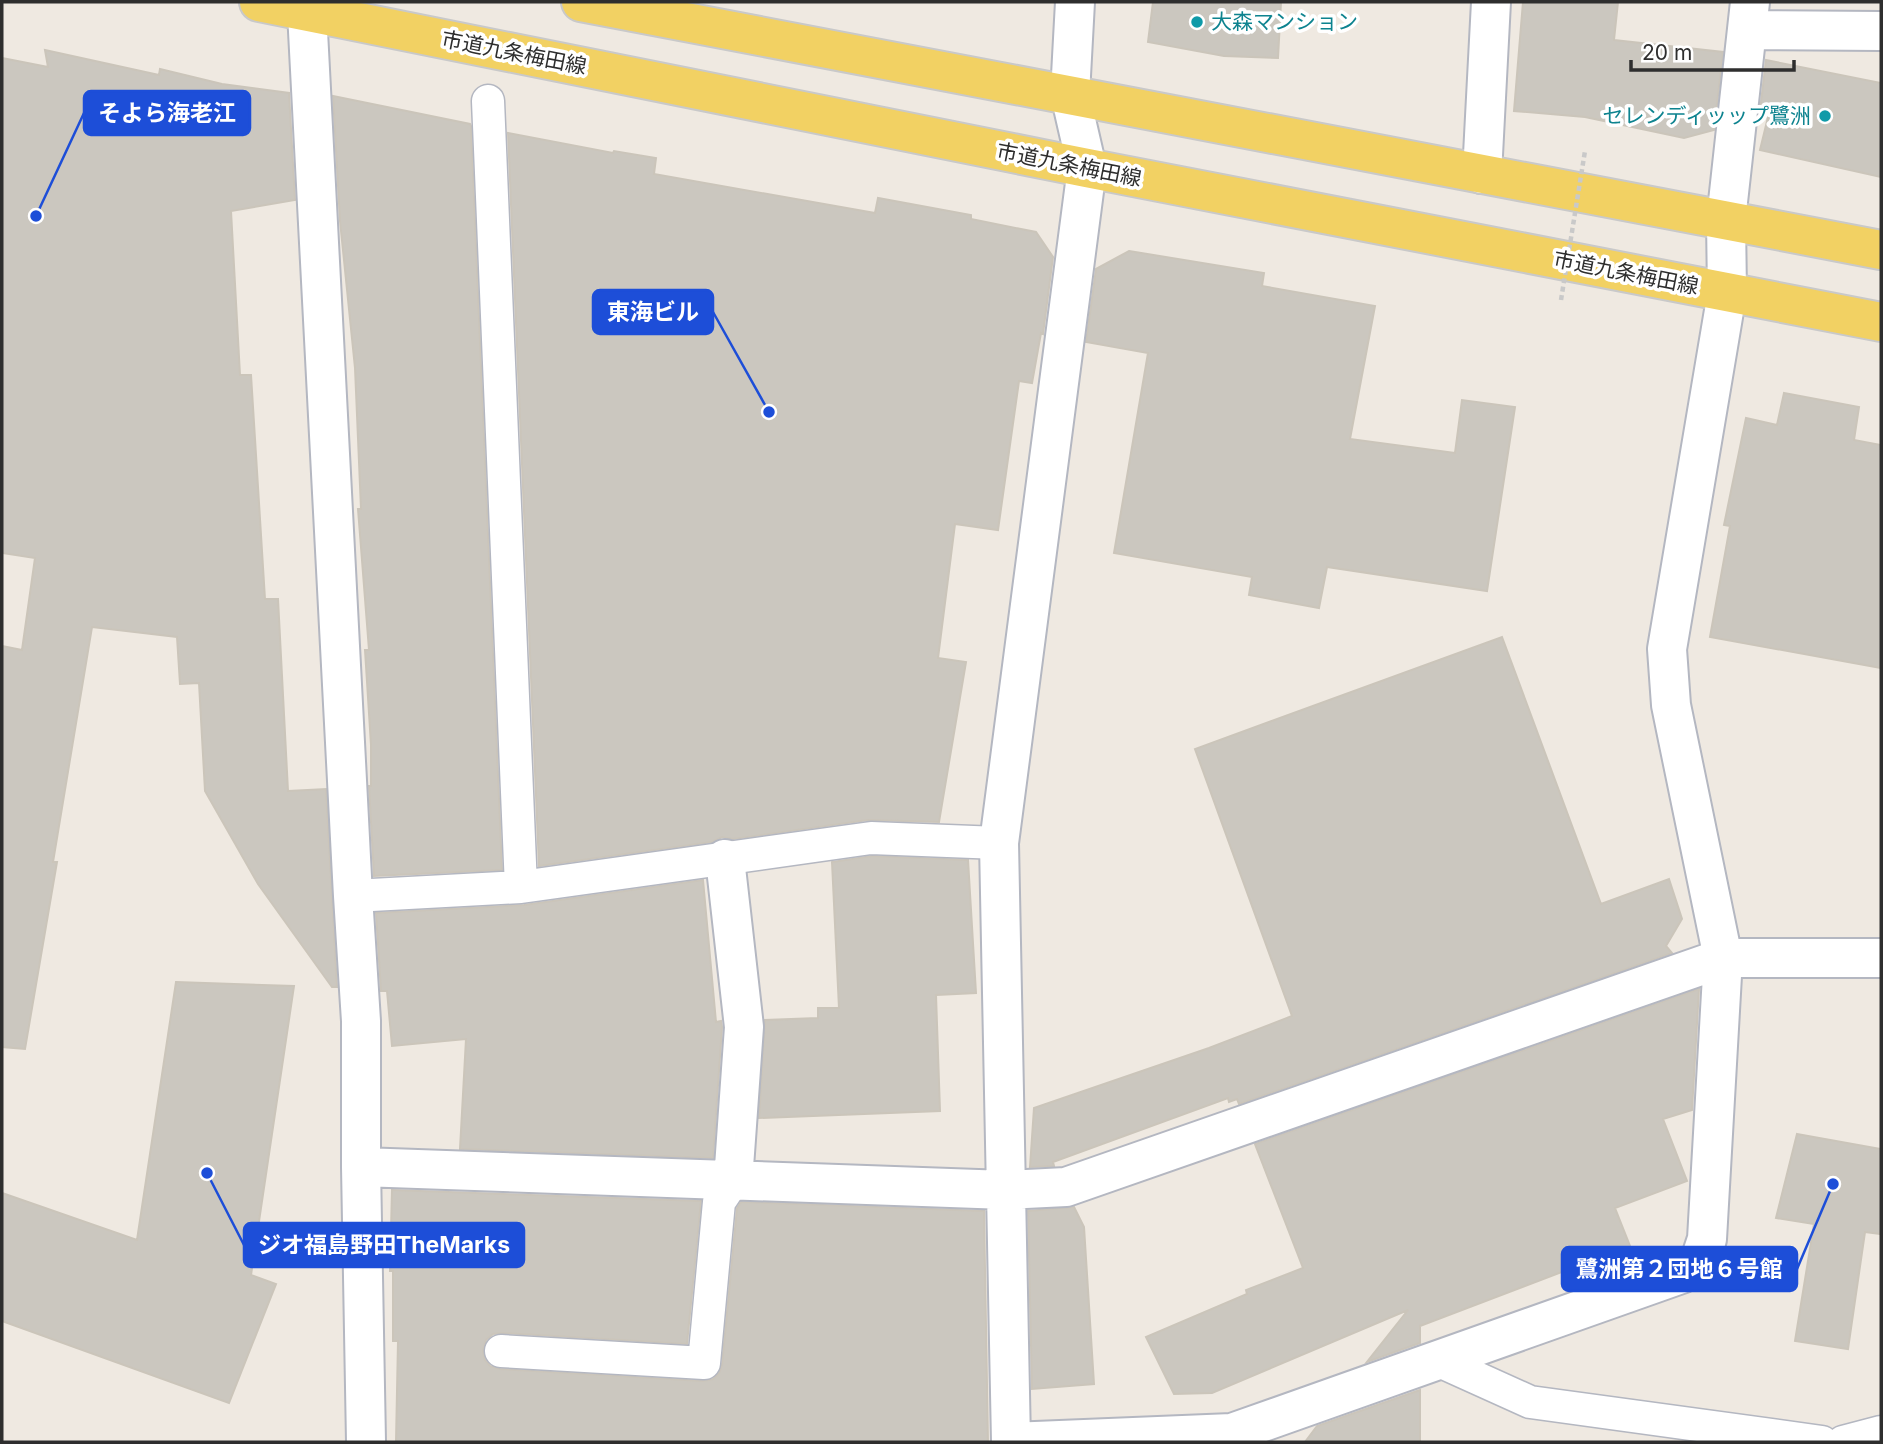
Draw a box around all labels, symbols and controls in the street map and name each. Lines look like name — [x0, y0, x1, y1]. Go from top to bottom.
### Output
place label: 大森マンション — [1211, 9, 1358, 34]
marker: 大森マンション — [1189, 14, 1205, 30]
street label: 市道九条梅田線 — [440, 26, 589, 79]
scale bar — [1631, 28, 1794, 72]
text: 20 m — [1642, 40, 1692, 65]
callout: そよら海老江 — [84, 91, 250, 135]
text: そよら海老江 — [98, 99, 236, 127]
place label: セレンディッップ鷺洲 — [1602, 103, 1811, 128]
marker: セレンディッップ鷺洲 — [1817, 108, 1833, 124]
street label: 市道九条梅田線 — [995, 138, 1144, 191]
street label: 市道九条梅田線 — [1552, 246, 1701, 299]
callout: 東海ビル — [593, 290, 713, 334]
text: 東海ビル — [607, 298, 699, 326]
callout: ジオ福島野田TheMarks — [244, 1223, 524, 1267]
text: ジオ福島野田TheMarks — [258, 1231, 510, 1259]
callout: 鷺洲第２団地６号館 — [1562, 1247, 1797, 1291]
text: 鷺洲第２団地６号館 — [1576, 1255, 1783, 1283]

